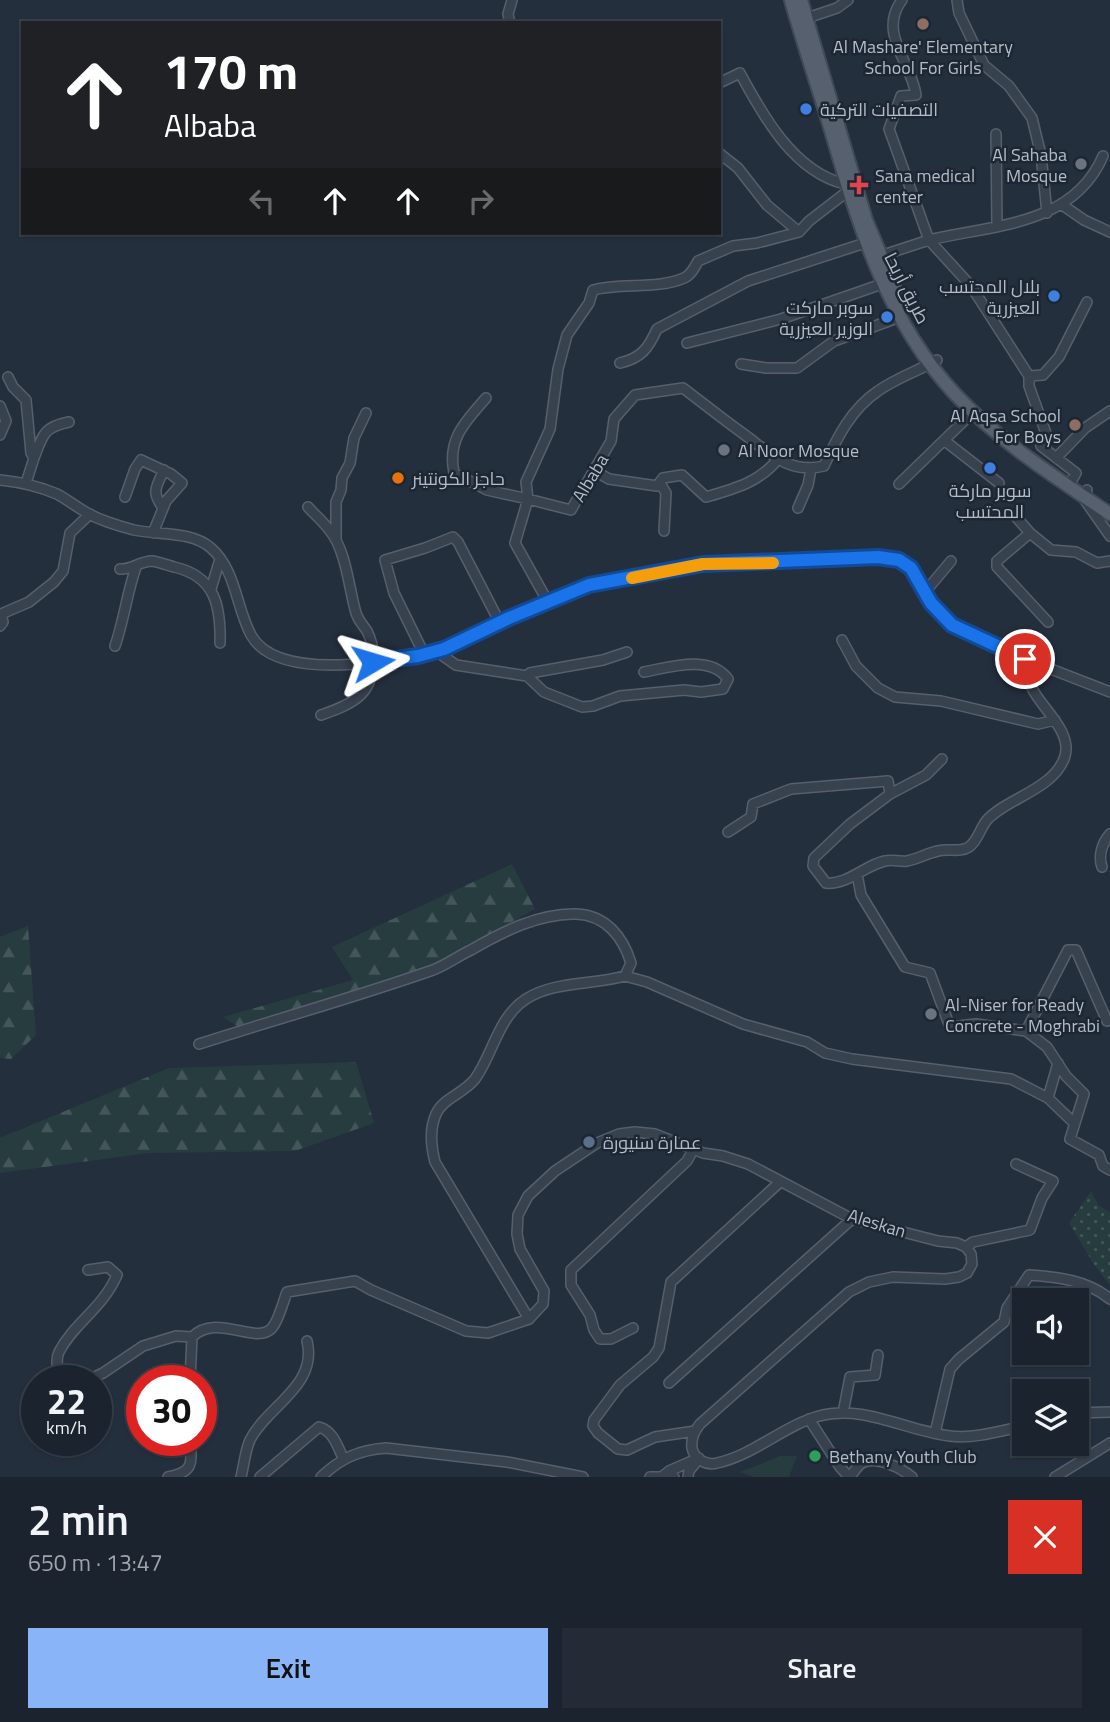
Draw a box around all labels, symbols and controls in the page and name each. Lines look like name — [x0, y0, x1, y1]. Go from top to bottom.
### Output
marker: Al Mashare' Elementary School For Girls — [915, 16, 931, 32]
text: 170 m — [164, 33, 298, 108]
place label: Al Mashare' Elementary School For Girls — [833, 33, 1013, 81]
icon: ahead — [49, 49, 140, 140]
place label: التصفيات التركية — [820, 96, 938, 123]
text: Albaba — [164, 101, 256, 149]
marker: التصفيات التركية — [798, 101, 814, 117]
place label: Al Sahaba Mosque — [992, 141, 1067, 189]
marker: Al Sahaba Mosque — [1073, 156, 1089, 172]
place label: Sana medical center — [875, 162, 975, 210]
marker: Sana medical center — [849, 175, 869, 195]
icon: left — [243, 182, 281, 220]
icon: ahead — [316, 182, 354, 220]
icon: ahead — [389, 182, 427, 220]
icon: right — [462, 182, 500, 220]
street label: طريق أريحا — [877, 248, 937, 328]
place label: بلال المحتسب العيزرية — [939, 273, 1040, 321]
marker: بلال المحتسب العيزرية — [1046, 288, 1062, 304]
place label: سوبر ماركت الوزير العيزرية — [779, 294, 873, 342]
marker: سوبر ماركت الوزير العيزرية — [879, 309, 895, 325]
place label: Al Aqsa School For Boys — [950, 402, 1061, 450]
marker: Al Aqsa School For Boys — [1067, 417, 1083, 433]
place label: Al Noor Mosque — [738, 437, 859, 464]
marker: Al Noor Mosque — [716, 442, 732, 458]
street label: Albaba — [565, 449, 615, 507]
marker: سوبر ماركة المحتسب — [982, 460, 998, 476]
place label: حاجز الكونتينر — [411, 465, 505, 492]
marker: حاجز الكونتينر — [390, 470, 406, 486]
place label: سوبر ماركة المحتسب — [949, 477, 1031, 525]
position arrow — [336, 625, 410, 699]
pin — [995, 629, 1055, 689]
icon: arrive — [1006, 640, 1044, 678]
place label: Al-Niser for Ready Concrete - Moghrabi — [945, 991, 1100, 1039]
marker: Al-Niser for Ready Concrete - Moghrabi — [923, 1006, 939, 1022]
place label: عمارة سنيورة — [603, 1129, 701, 1156]
marker: عمارة سنيورة — [581, 1134, 597, 1150]
street label: Aleskan — [845, 1201, 909, 1245]
map controls — [1012, 1288, 1089, 1456]
button: sound — [1012, 1288, 1089, 1365]
speed limit sign: 30 — [126, 1365, 217, 1456]
text: 22 — [47, 1374, 86, 1428]
button: layers — [1012, 1379, 1089, 1456]
text: km/h — [46, 1414, 87, 1441]
place label: Bethany Youth Club — [829, 1443, 977, 1470]
marker: Bethany Youth Club — [807, 1448, 823, 1464]
text: 2 min — [28, 1487, 129, 1551]
button: close — [1008, 1500, 1082, 1574]
text: 650 m · 13:47 — [28, 1545, 163, 1580]
button: Exit — [28, 1628, 548, 1708]
button: Share — [562, 1628, 1082, 1708]

